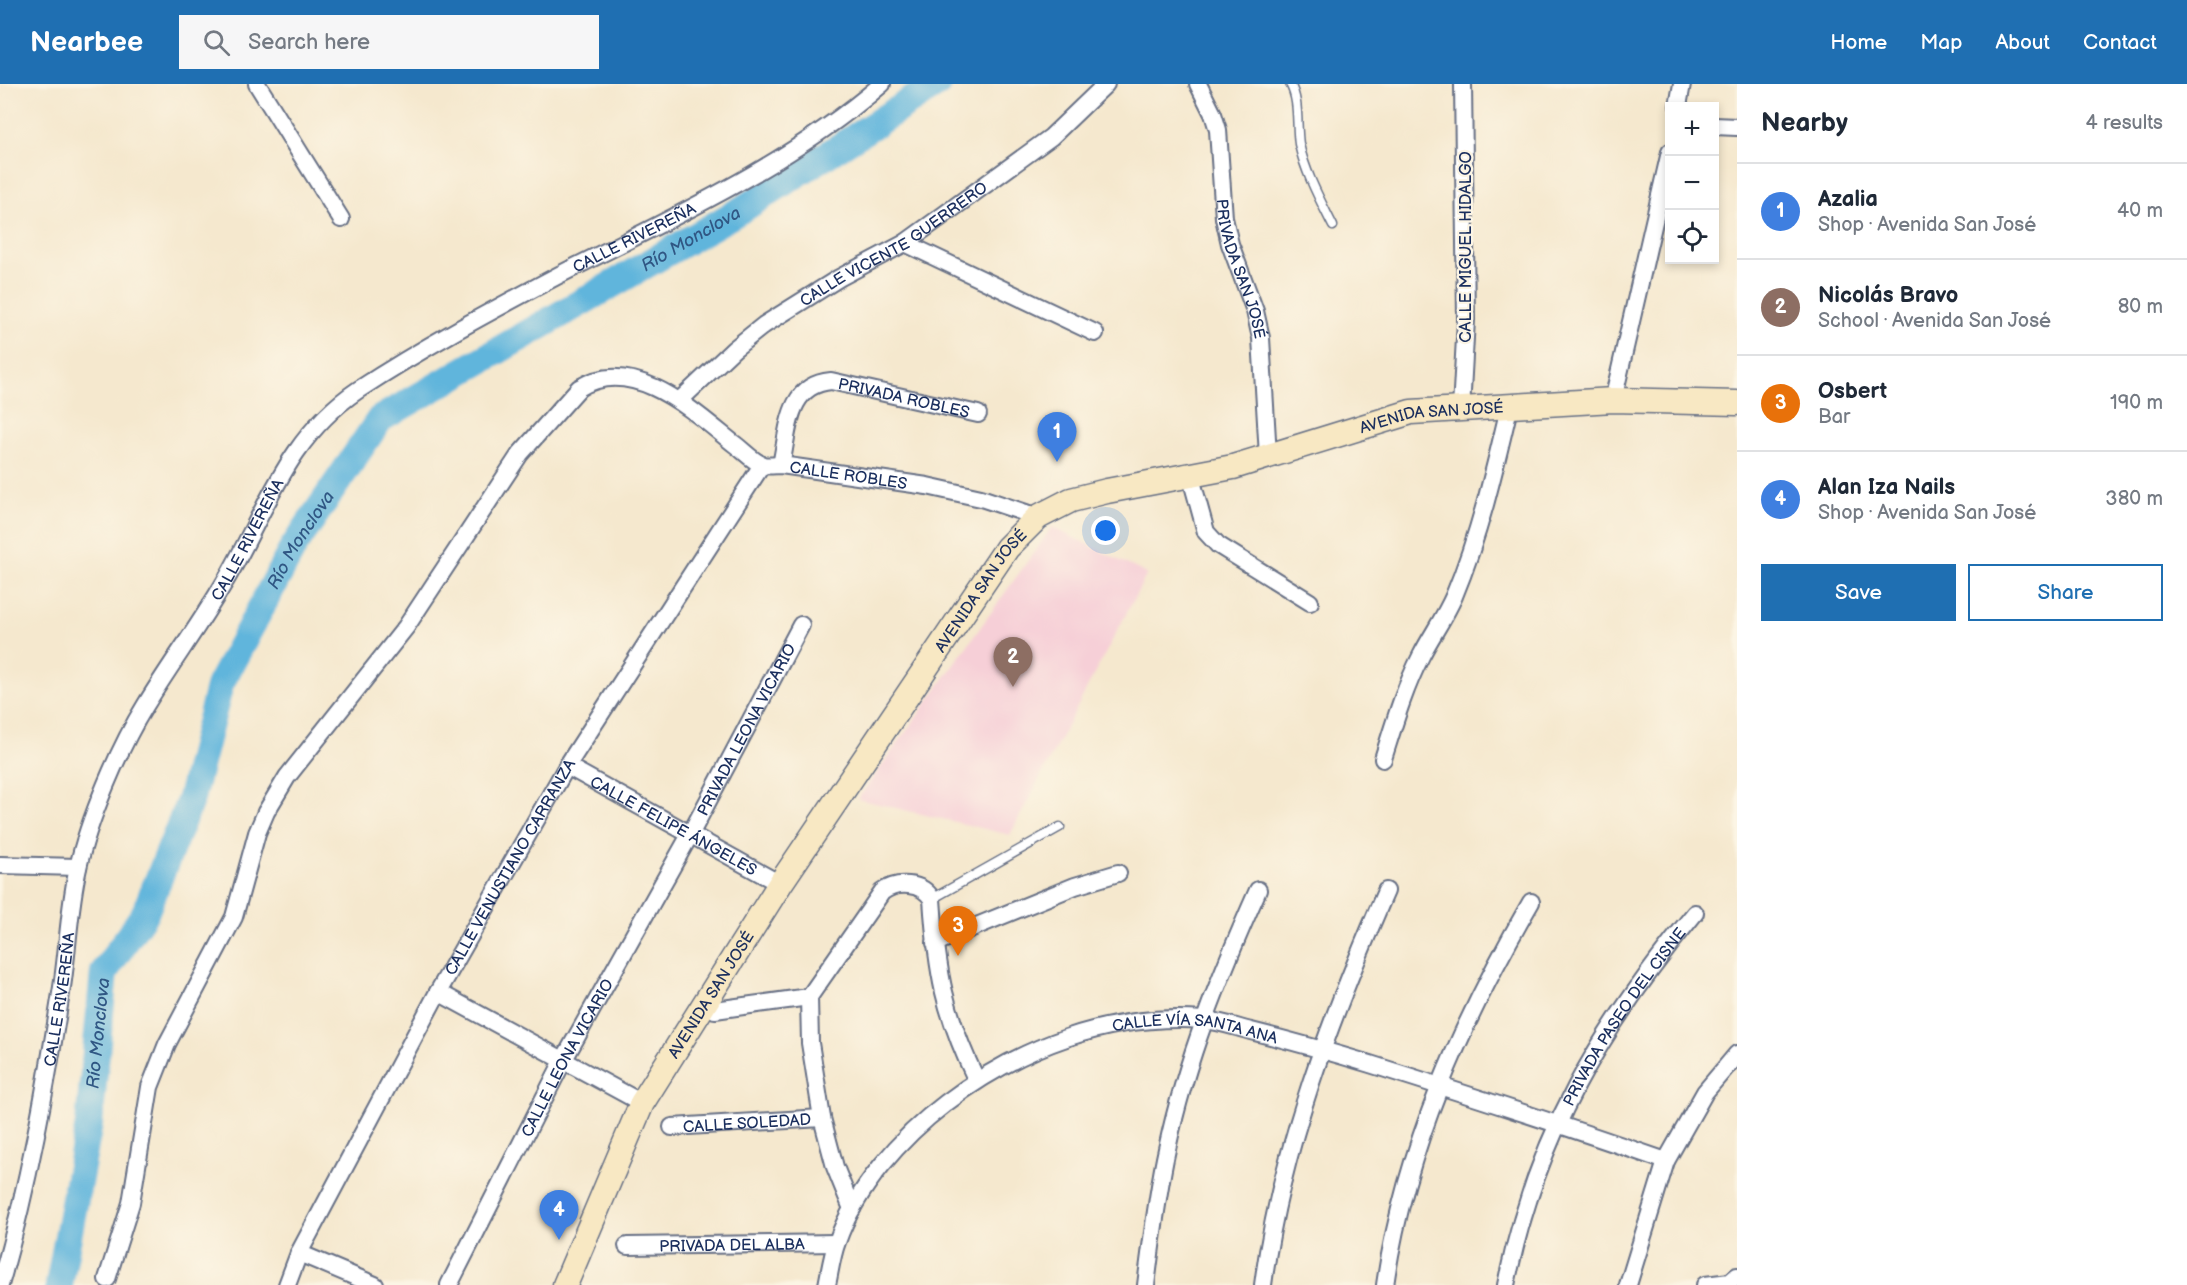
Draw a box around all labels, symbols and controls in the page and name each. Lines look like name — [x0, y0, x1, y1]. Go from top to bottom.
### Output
search box — [179, 15, 599, 69]
text: Nearbee — [30, 26, 143, 59]
icon: search — [200, 26, 233, 59]
text: Search here — [248, 29, 370, 56]
text: Home — [1830, 30, 1887, 55]
text: Map — [1920, 30, 1962, 55]
text: About — [1995, 30, 2050, 55]
text: Contact — [2083, 30, 2157, 55]
map controls — [1665, 102, 1719, 264]
button: + — [1665, 102, 1719, 156]
text: Nearby — [1761, 108, 1848, 139]
text: 4 results — [2085, 111, 2163, 135]
street label: CALLE MIGUEL HIDALGO — [1457, 151, 1476, 343]
button: − — [1665, 156, 1719, 210]
street label: CALLE VICENTE GUERRERO — [797, 178, 992, 311]
text: Azalia — [1818, 186, 1878, 213]
street label: PRIVADA SAN JOSÉ — [1212, 198, 1271, 341]
street label: CALLE RIVEREÑA — [570, 199, 699, 278]
text: 1 — [1776, 199, 1785, 223]
text: 40 m — [2117, 199, 2163, 223]
water label: Río Monclova — [637, 202, 745, 276]
button: locate — [1665, 210, 1719, 264]
text: Shop · Avenida San José — [1818, 213, 2036, 237]
text: Nicolás Bravo — [1818, 282, 1958, 309]
text: 2 — [1775, 295, 1786, 319]
text: 80 m — [2118, 295, 2163, 319]
text: School · Avenida San José — [1818, 309, 2051, 333]
street label: PRIVADA ROBLES — [836, 375, 971, 423]
text: Osbert — [1818, 378, 1887, 405]
text: 3 — [1775, 391, 1786, 415]
text: 190 m — [2110, 391, 2163, 415]
street label: AVENIDA SAN JOSÉ — [1357, 397, 1504, 438]
text: Bar — [1818, 405, 1850, 429]
pin: 1 — [1038, 412, 1076, 462]
street label: CALLE ROBLES — [788, 458, 908, 494]
text: Alan Iza Nails — [1818, 474, 1955, 501]
street label: CALLE RIVEREÑA — [208, 476, 289, 605]
water label: Río Monclova — [263, 487, 339, 593]
text: 4 — [1775, 487, 1786, 511]
text: 380 m — [2105, 487, 2163, 511]
text: Shop · Avenida San José — [1818, 501, 2036, 525]
your location — [1091, 516, 1120, 545]
street label: AVENIDA SAN JOSÉ — [931, 525, 1031, 656]
button: Save — [1761, 564, 1956, 621]
button: Share — [1968, 564, 2163, 621]
pin: 2 — [994, 638, 1032, 687]
street label: PRIVADA LEONA VICARIO — [694, 641, 800, 819]
street label: CALLE VENUSTIANO CARRANZA — [442, 756, 580, 979]
street label: CALLE FELIPE ÁNGELES — [586, 773, 760, 880]
pin: 3 — [938, 906, 978, 956]
street label: PRIVADA PASEO DEL CISNE — [1560, 924, 1690, 1109]
street label: AVENIDA SAN JOSÉ — [665, 927, 759, 1062]
street label: CALLE RIVEREÑA — [41, 931, 79, 1068]
street label: CALLE LEONA VICARIO — [518, 976, 618, 1140]
water label: Río Monclova — [83, 977, 114, 1090]
street label: CALLE VÍA SANTA ANA — [1111, 1009, 1280, 1049]
street label: CALLE SOLEDAD — [682, 1111, 812, 1137]
pin: 4 — [540, 1190, 578, 1240]
street label: PRIVADA DEL ALBA — [659, 1235, 805, 1257]

